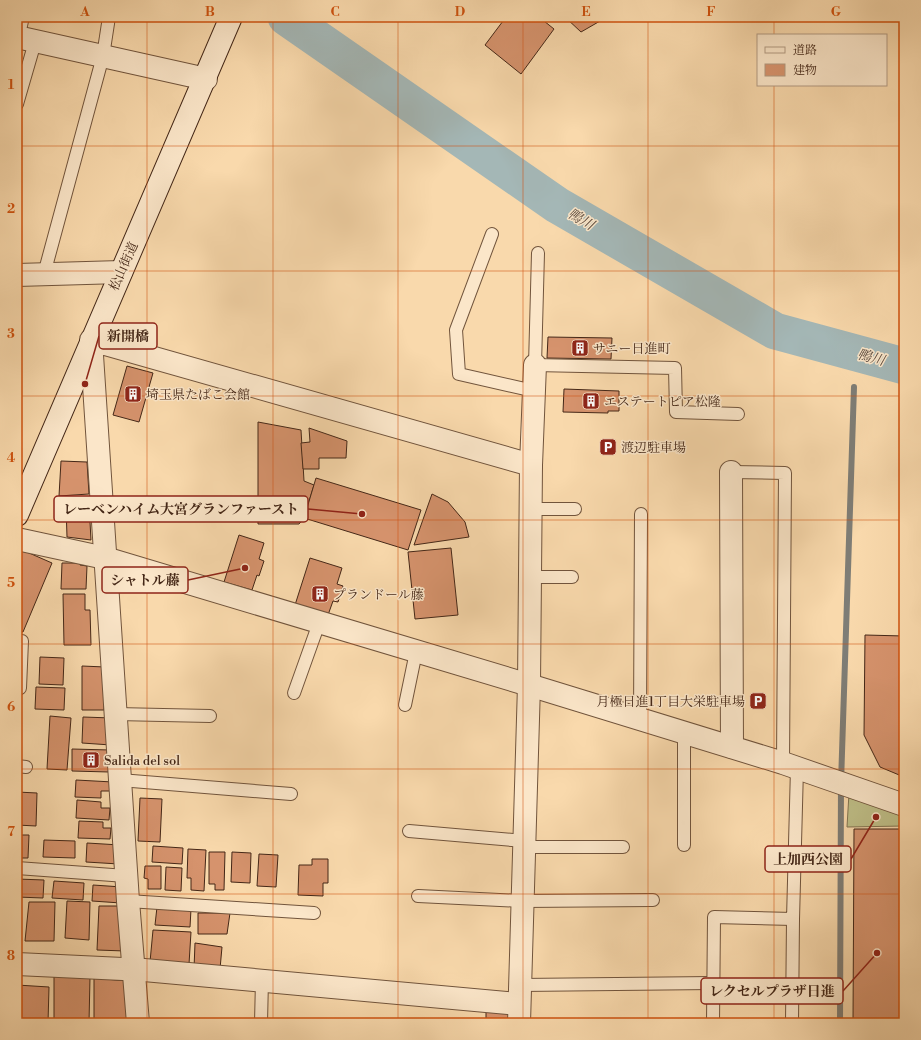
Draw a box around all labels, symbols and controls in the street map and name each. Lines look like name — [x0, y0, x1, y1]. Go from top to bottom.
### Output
text: A — [79, 4, 90, 20]
text: B — [205, 4, 215, 20]
text: C — [330, 4, 340, 20]
text: D — [455, 4, 465, 20]
text: E — [581, 4, 591, 20]
text: F — [706, 4, 716, 20]
text: G — [831, 4, 842, 20]
legend — [757, 34, 887, 86]
text: 道路 — [793, 43, 817, 58]
text: 建物 — [793, 63, 817, 78]
text: 1 — [8, 77, 15, 93]
text: 2 — [7, 201, 15, 217]
water label: 鴨川 — [564, 205, 599, 236]
street label: 松山街道 — [106, 239, 142, 293]
callout: 新開橋 — [99, 323, 157, 349]
text: 3 — [7, 326, 15, 342]
text: 新開橋 — [107, 328, 149, 346]
building icon: サニー日進町 — [570, 338, 590, 358]
place label: サニー日進町 — [593, 341, 670, 357]
water label: 鴨川 — [855, 346, 889, 371]
building icon: 埼玉県たばこ会館 — [123, 384, 143, 404]
place label: 埼玉県たばこ会館 — [146, 387, 250, 403]
building icon: エステートピア松隆 — [581, 391, 601, 411]
place label: エステートピア松隆 — [604, 394, 721, 410]
parking icon: 渡辺駐車場 — [598, 437, 618, 457]
place label: 渡辺駐車場 — [621, 440, 686, 456]
text: 4 — [7, 450, 16, 466]
callout: レーベンハイム大宮グランファースト — [54, 496, 308, 522]
text: レーベンハイム大宮グランファースト — [63, 501, 299, 519]
callout: シャトル藤 — [102, 567, 188, 593]
text: シャトル藤 — [110, 572, 180, 590]
text: 5 — [7, 575, 15, 591]
building icon: プランドール藤 — [310, 584, 330, 604]
place label: プランドール藤 — [333, 587, 424, 603]
parking icon: 月極日進1丁目大栄駐車場 — [748, 691, 768, 711]
place label: 月極日進1丁目大栄駐車場 — [596, 694, 745, 710]
text: 6 — [7, 699, 15, 715]
building icon: Salida del sol — [81, 750, 101, 770]
place label: Salida del sol — [104, 753, 180, 769]
text: 7 — [7, 824, 15, 840]
callout: 上加西公園 — [765, 846, 851, 872]
text: 上加西公園 — [773, 851, 843, 869]
text: 8 — [7, 948, 15, 964]
callout: レクセルプラザ日進 — [701, 978, 843, 1004]
text: レクセルプラザ日進 — [709, 983, 835, 1001]

